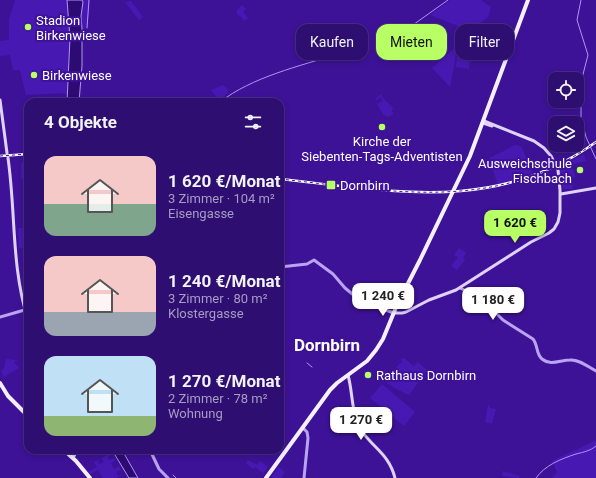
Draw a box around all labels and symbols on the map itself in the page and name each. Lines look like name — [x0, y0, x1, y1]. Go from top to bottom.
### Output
place label: Stadion Birkenwiese — [36, 13, 106, 43]
marker: Stadion Birkenwiese — [23, 22, 33, 32]
place label: Birkenwiese — [42, 68, 112, 83]
marker: Birkenwiese — [29, 70, 39, 80]
marker: Kirche der Siebenten-Tags-Adventisten — [377, 122, 387, 132]
place label: Kirche der Siebenten-Tags-Adventisten — [301, 134, 463, 164]
place label: Ausweichschule Fischbach — [478, 156, 572, 186]
marker: Ausweichschule Fischbach — [575, 165, 585, 175]
place label: Dornbirn — [340, 178, 390, 193]
marker: Dornbirn — [325, 179, 337, 191]
pin: 1 620 € — [478, 210, 552, 244]
pin: 1 240 € — [346, 283, 420, 317]
pin: 1 180 € — [456, 287, 530, 321]
district label: Dornbirn — [294, 335, 360, 355]
place label: Rathaus Dornbirn — [376, 368, 476, 383]
marker: Rathaus Dornbirn — [363, 370, 373, 380]
pin: 1 270 € — [324, 407, 398, 441]

